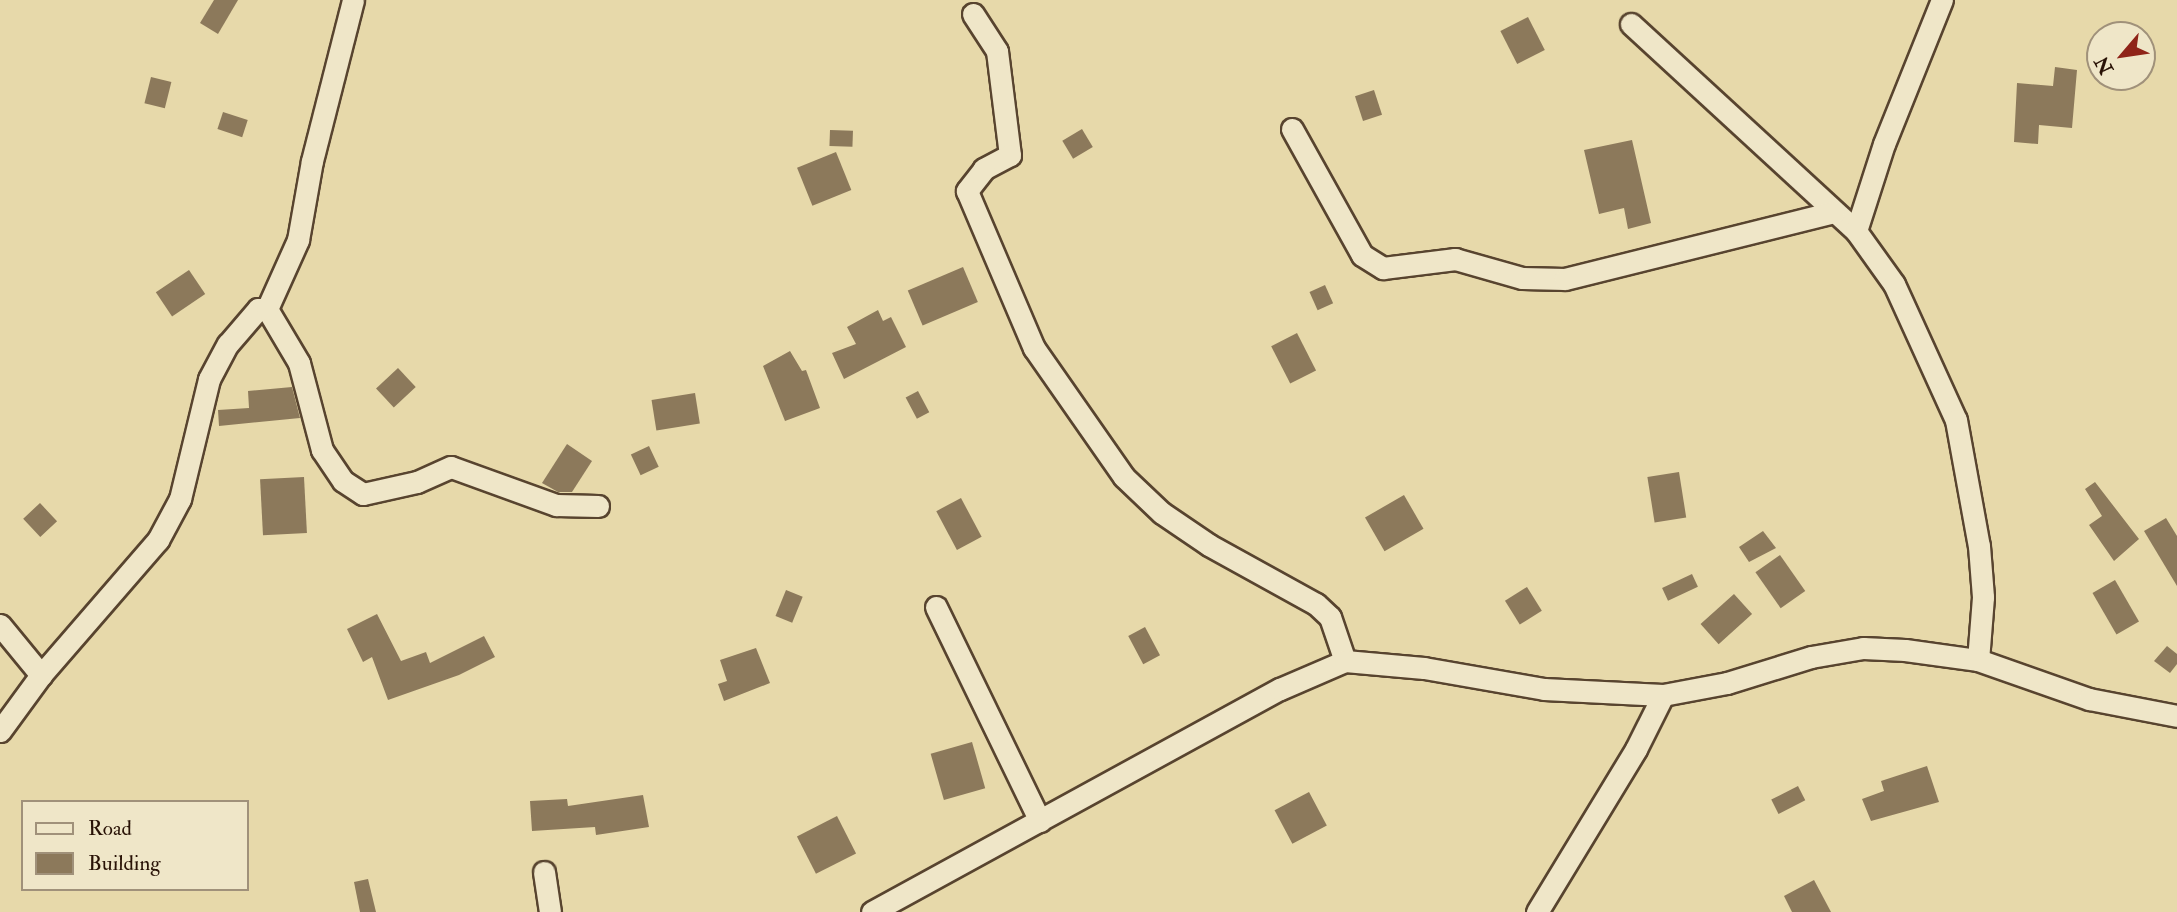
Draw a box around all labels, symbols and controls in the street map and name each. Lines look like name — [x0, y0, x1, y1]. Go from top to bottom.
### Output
north arrow — [2086, 21, 2156, 91]
text: N — [2090, 52, 2119, 78]
legend — [21, 800, 248, 891]
text: Road — [88, 815, 132, 842]
text: Building — [88, 850, 161, 877]

